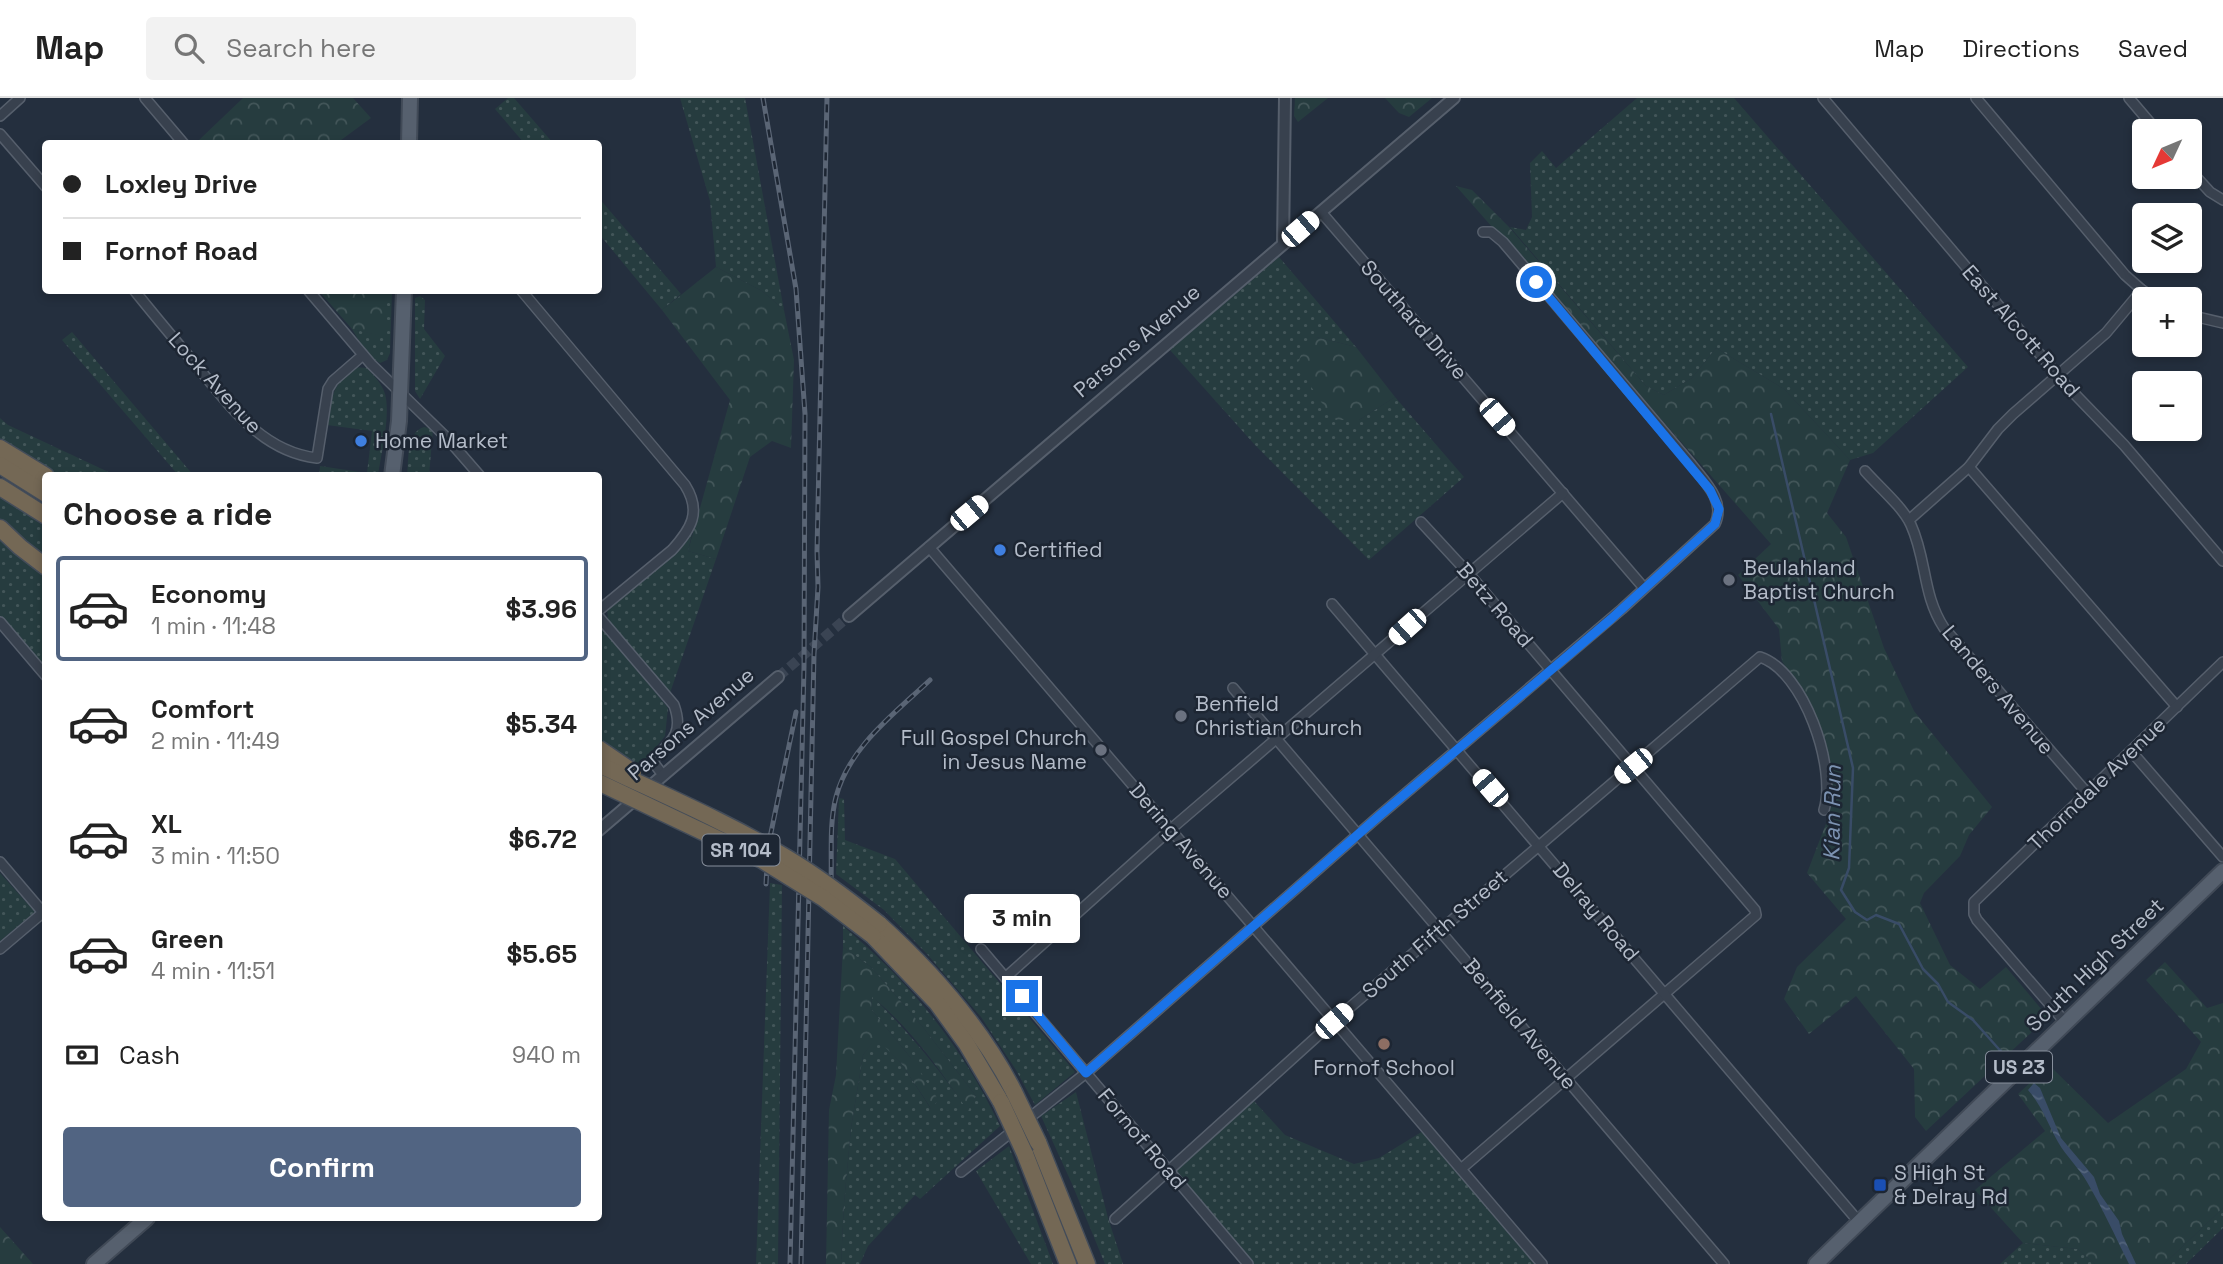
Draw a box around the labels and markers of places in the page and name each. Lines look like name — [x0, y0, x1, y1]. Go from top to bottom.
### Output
place label: Home Market — [375, 427, 508, 454]
marker: Home Market — [353, 433, 369, 449]
place label: Certified — [1014, 536, 1103, 563]
marker: Certified — [992, 542, 1008, 558]
place label: Beulahland Baptist Church — [1743, 554, 1895, 605]
marker: Beulahland Baptist Church — [1721, 572, 1737, 588]
place label: Benfield Christian Church — [1195, 690, 1362, 741]
marker: Benfield Christian Church — [1173, 708, 1189, 724]
place label: Full Gospel Church in Jesus Name — [901, 724, 1087, 775]
marker: Full Gospel Church in Jesus Name — [1093, 742, 1109, 758]
marker: Fornof School — [1376, 1036, 1392, 1052]
place label: Fornof School — [1313, 1054, 1455, 1081]
place label: S High St & Delray Rd — [1894, 1159, 2008, 1210]
marker: S High St & Delray Rd — [1872, 1177, 1888, 1193]

